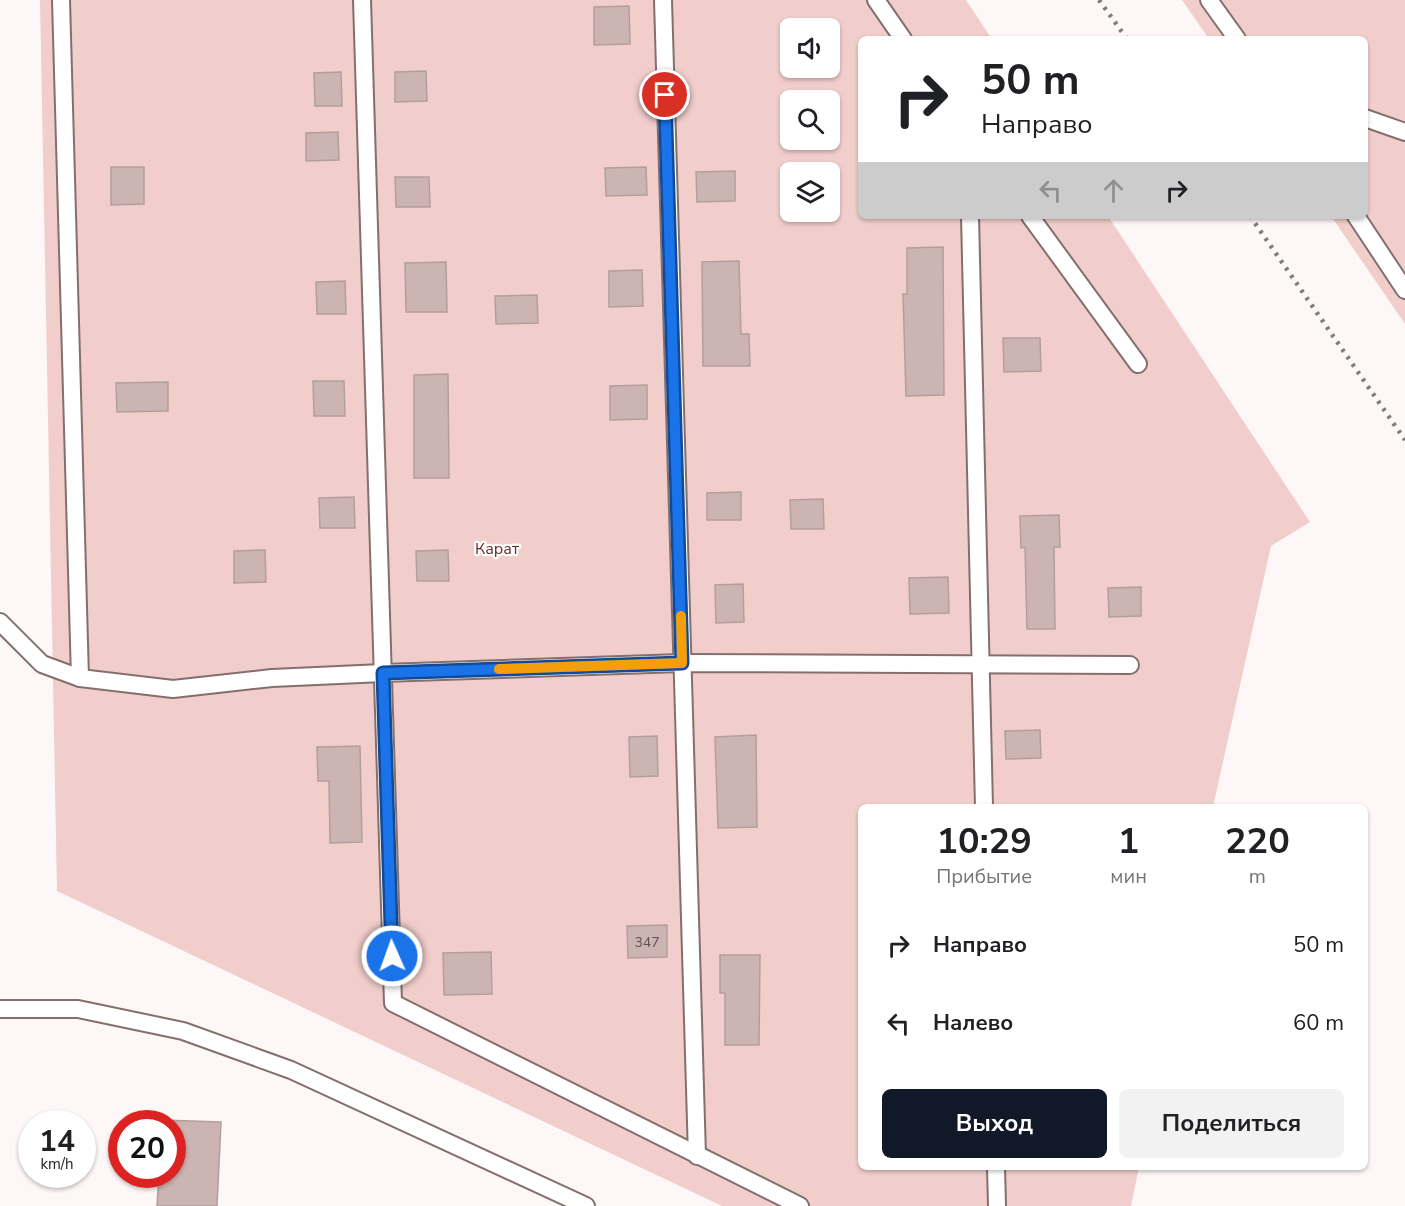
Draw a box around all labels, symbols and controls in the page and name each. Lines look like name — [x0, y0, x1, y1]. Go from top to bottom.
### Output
map controls — [780, 18, 840, 222]
button: sound — [780, 18, 840, 78]
text: 50 m — [981, 52, 1080, 109]
icon: right — [882, 60, 960, 138]
pin — [639, 69, 690, 120]
icon: arrive — [648, 78, 681, 111]
button: search — [780, 90, 840, 150]
text: Направо — [981, 106, 1092, 143]
button: layers — [780, 162, 840, 222]
icon: left — [1034, 174, 1067, 207]
icon: ahead — [1097, 174, 1130, 207]
icon: right — [1160, 174, 1193, 207]
park label: Карат — [475, 538, 520, 560]
text: 10:29 — [936, 817, 1032, 866]
text: 1 — [1118, 817, 1139, 866]
text: 220 — [1225, 817, 1290, 866]
text: Прибытие — [936, 863, 1032, 890]
text: мин — [1110, 863, 1147, 890]
text: m — [1249, 863, 1266, 890]
position arrow — [360, 924, 424, 988]
icon: right — [882, 929, 915, 962]
text: Направо — [933, 930, 1027, 960]
text: 50 m — [1293, 930, 1344, 960]
house number: 347 — [634, 933, 660, 952]
icon: left — [882, 1007, 915, 1040]
text: Налево — [933, 1008, 1013, 1038]
text: 60 m — [1293, 1008, 1344, 1038]
button: Выход — [882, 1089, 1107, 1158]
button: Поделиться — [1119, 1089, 1344, 1158]
speed limit sign: 20 — [108, 1110, 186, 1188]
text: 14 — [39, 1121, 75, 1162]
text: km/h — [40, 1154, 74, 1174]

